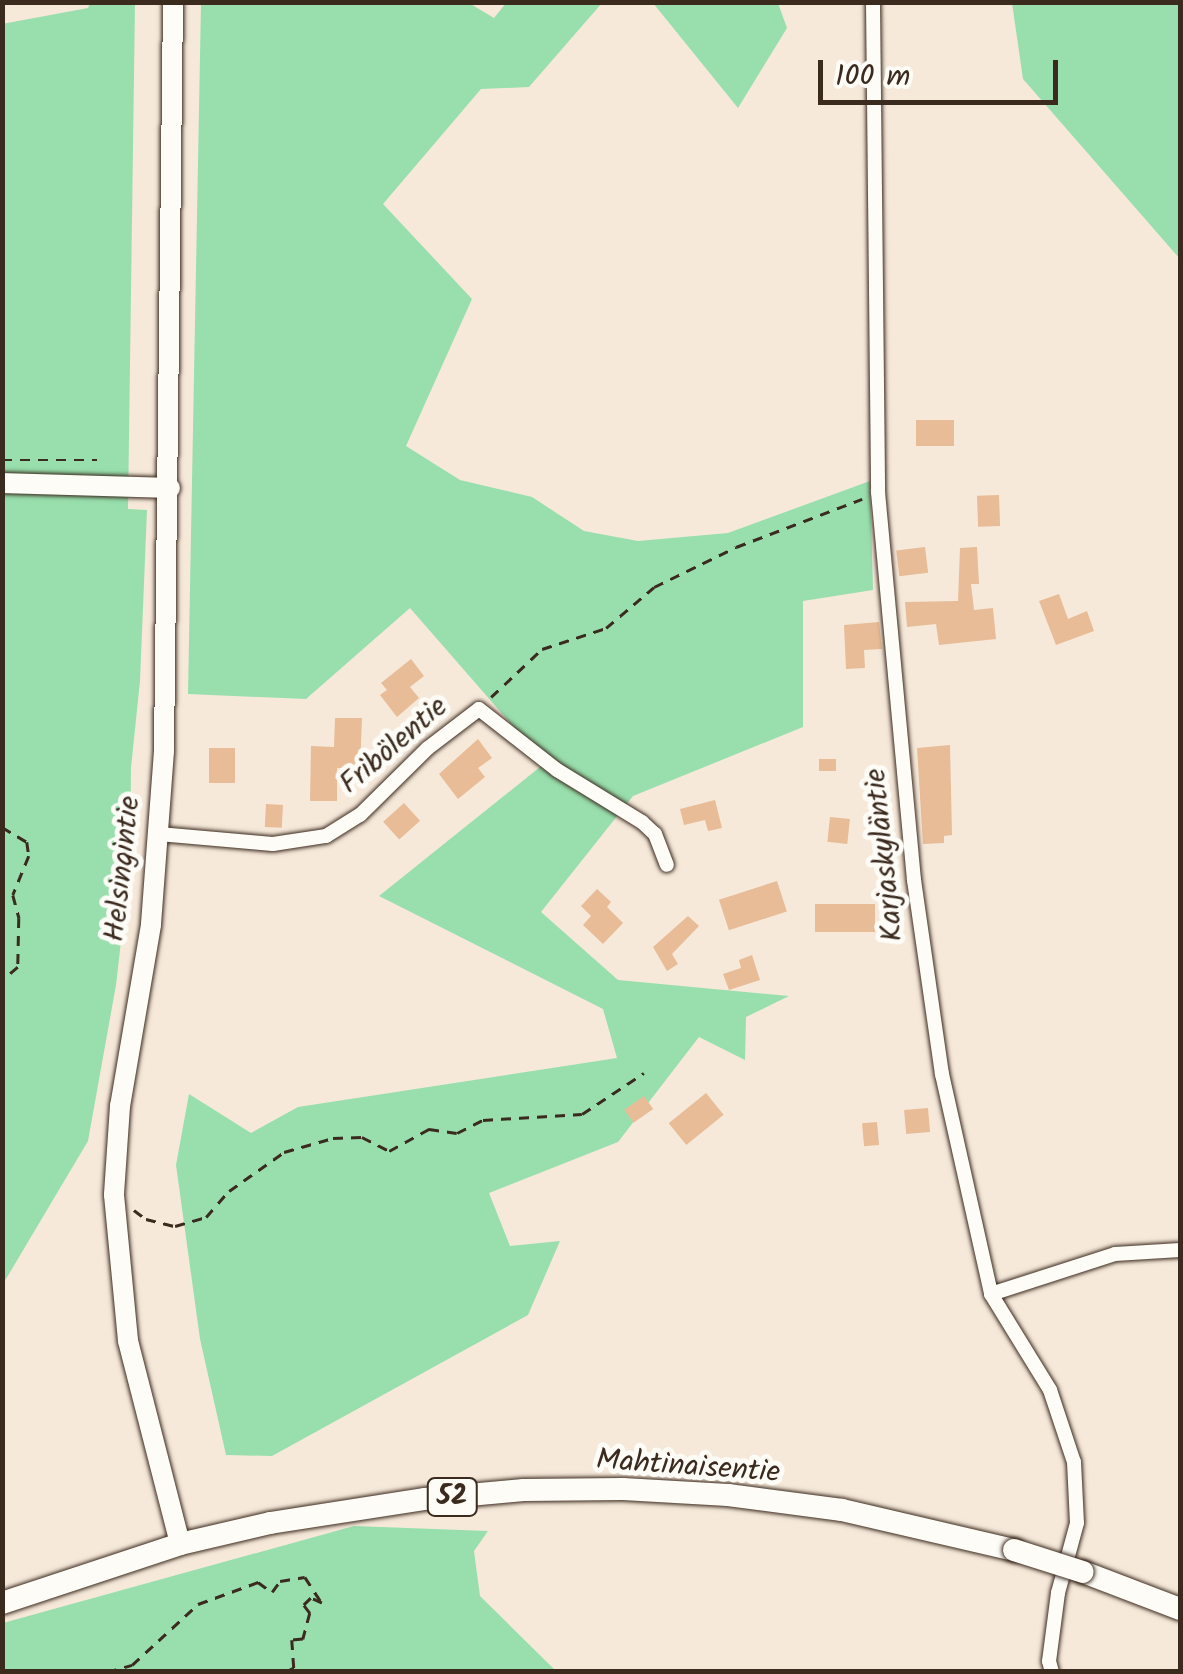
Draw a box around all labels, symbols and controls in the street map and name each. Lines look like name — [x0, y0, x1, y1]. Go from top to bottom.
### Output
scale bar — [823, 40, 1063, 102]
text: 100 m — [835, 53, 910, 101]
street label: Fribölentie — [333, 689, 455, 803]
street label: Karjaskyläntie — [858, 767, 912, 943]
street label: Helsingintie — [97, 794, 149, 944]
street label: Mahtinaisentie — [595, 1443, 781, 1491]
road number: 52 — [424, 1474, 480, 1520]

